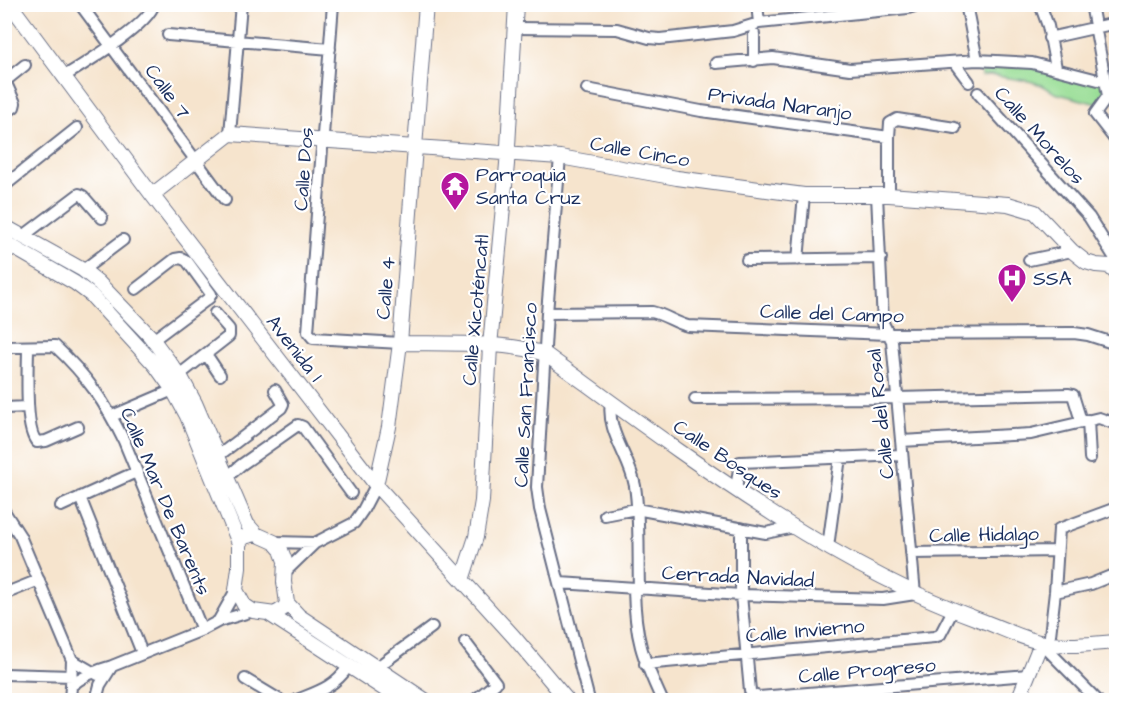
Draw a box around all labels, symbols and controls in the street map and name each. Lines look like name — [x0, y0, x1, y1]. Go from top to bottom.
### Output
street label: Calle 7 — [138, 58, 197, 125]
street label: Privada Naranjo — [706, 80, 853, 128]
street label: Calle Morelos — [988, 80, 1091, 191]
street label: Calle Dos — [287, 126, 321, 212]
street label: Calle Cinco — [588, 129, 692, 175]
place label: Parroquia Santa Cruz — [476, 161, 581, 212]
temple icon: Parroquia Santa Cruz — [439, 170, 471, 212]
street label: Calle Xicoténcatl — [455, 233, 497, 387]
street label: Calle 4 — [369, 255, 403, 321]
hospital icon: SSA — [996, 262, 1028, 304]
place label: SSA — [1033, 265, 1072, 293]
street label: Calle del Campo — [760, 297, 904, 331]
street label: Calle San Francisco — [507, 302, 545, 488]
street label: Avenida 1 — [259, 309, 330, 388]
street label: Calle del Rosal — [860, 348, 902, 480]
street label: Calle Mar De Barents — [113, 403, 217, 600]
street label: Calle Bosques — [667, 413, 788, 507]
street label: Calle Hidalgo — [929, 520, 1039, 551]
street label: Cerrada Navidad — [661, 559, 815, 595]
street label: Calle Invierno — [745, 612, 866, 650]
street label: Calle Progreso — [797, 651, 937, 692]

